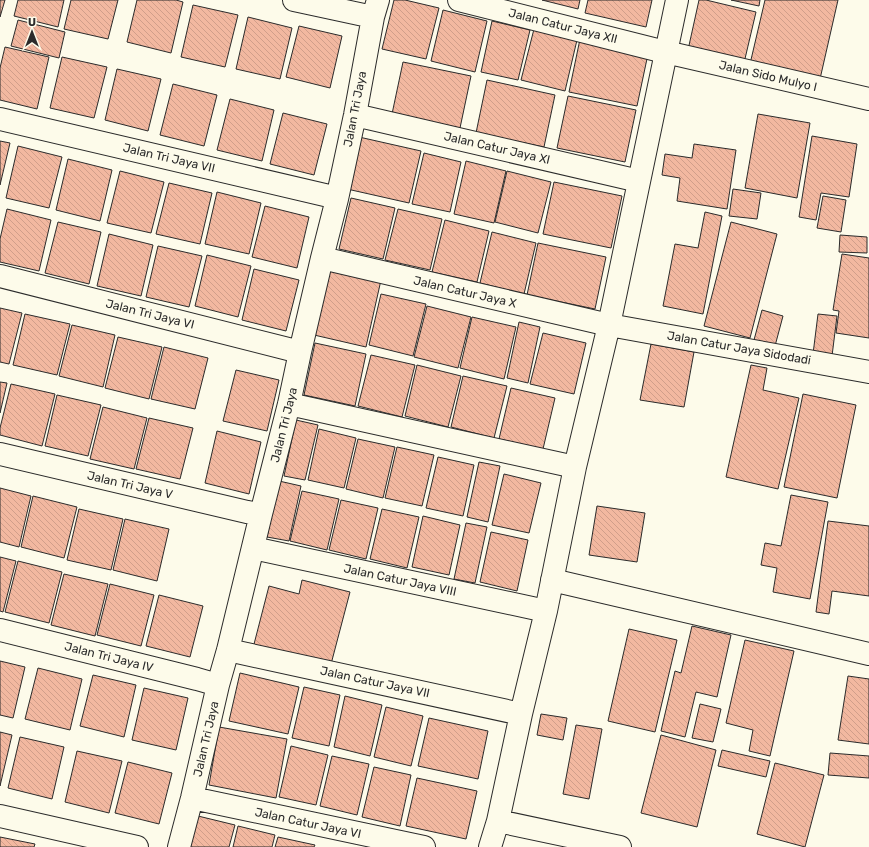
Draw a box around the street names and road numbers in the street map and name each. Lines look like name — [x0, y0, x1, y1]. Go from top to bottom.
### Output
street label: Jalan Catur Jaya XII — [507, 6, 619, 46]
street label: Jalan Sido Mulyo I — [717, 58, 819, 94]
street label: Jalan Tri Jaya — [341, 70, 369, 148]
street label: Jalan Catur Jaya XI — [443, 129, 551, 167]
street label: Jalan Tri Jaya VII — [122, 141, 216, 175]
street label: Jalan Catur Jaya X — [412, 273, 518, 311]
street label: Jalan Tri Jaya VI — [104, 296, 196, 332]
street label: Jalan Catur Jaya Sidodadi — [666, 328, 812, 368]
street label: Jalan Tri Jaya — [268, 386, 300, 464]
street label: Jalan Tri Jaya V — [86, 468, 174, 502]
street label: Jalan Catur Jaya VIII — [342, 561, 458, 599]
street label: Jalan Tri Jaya IV — [63, 639, 155, 675]
street label: Jalan Catur Jaya VII — [319, 664, 431, 700]
street label: Jalan Tri Jaya — [191, 700, 221, 778]
street label: Jalan Catur Jaya VI — [254, 805, 362, 841]

